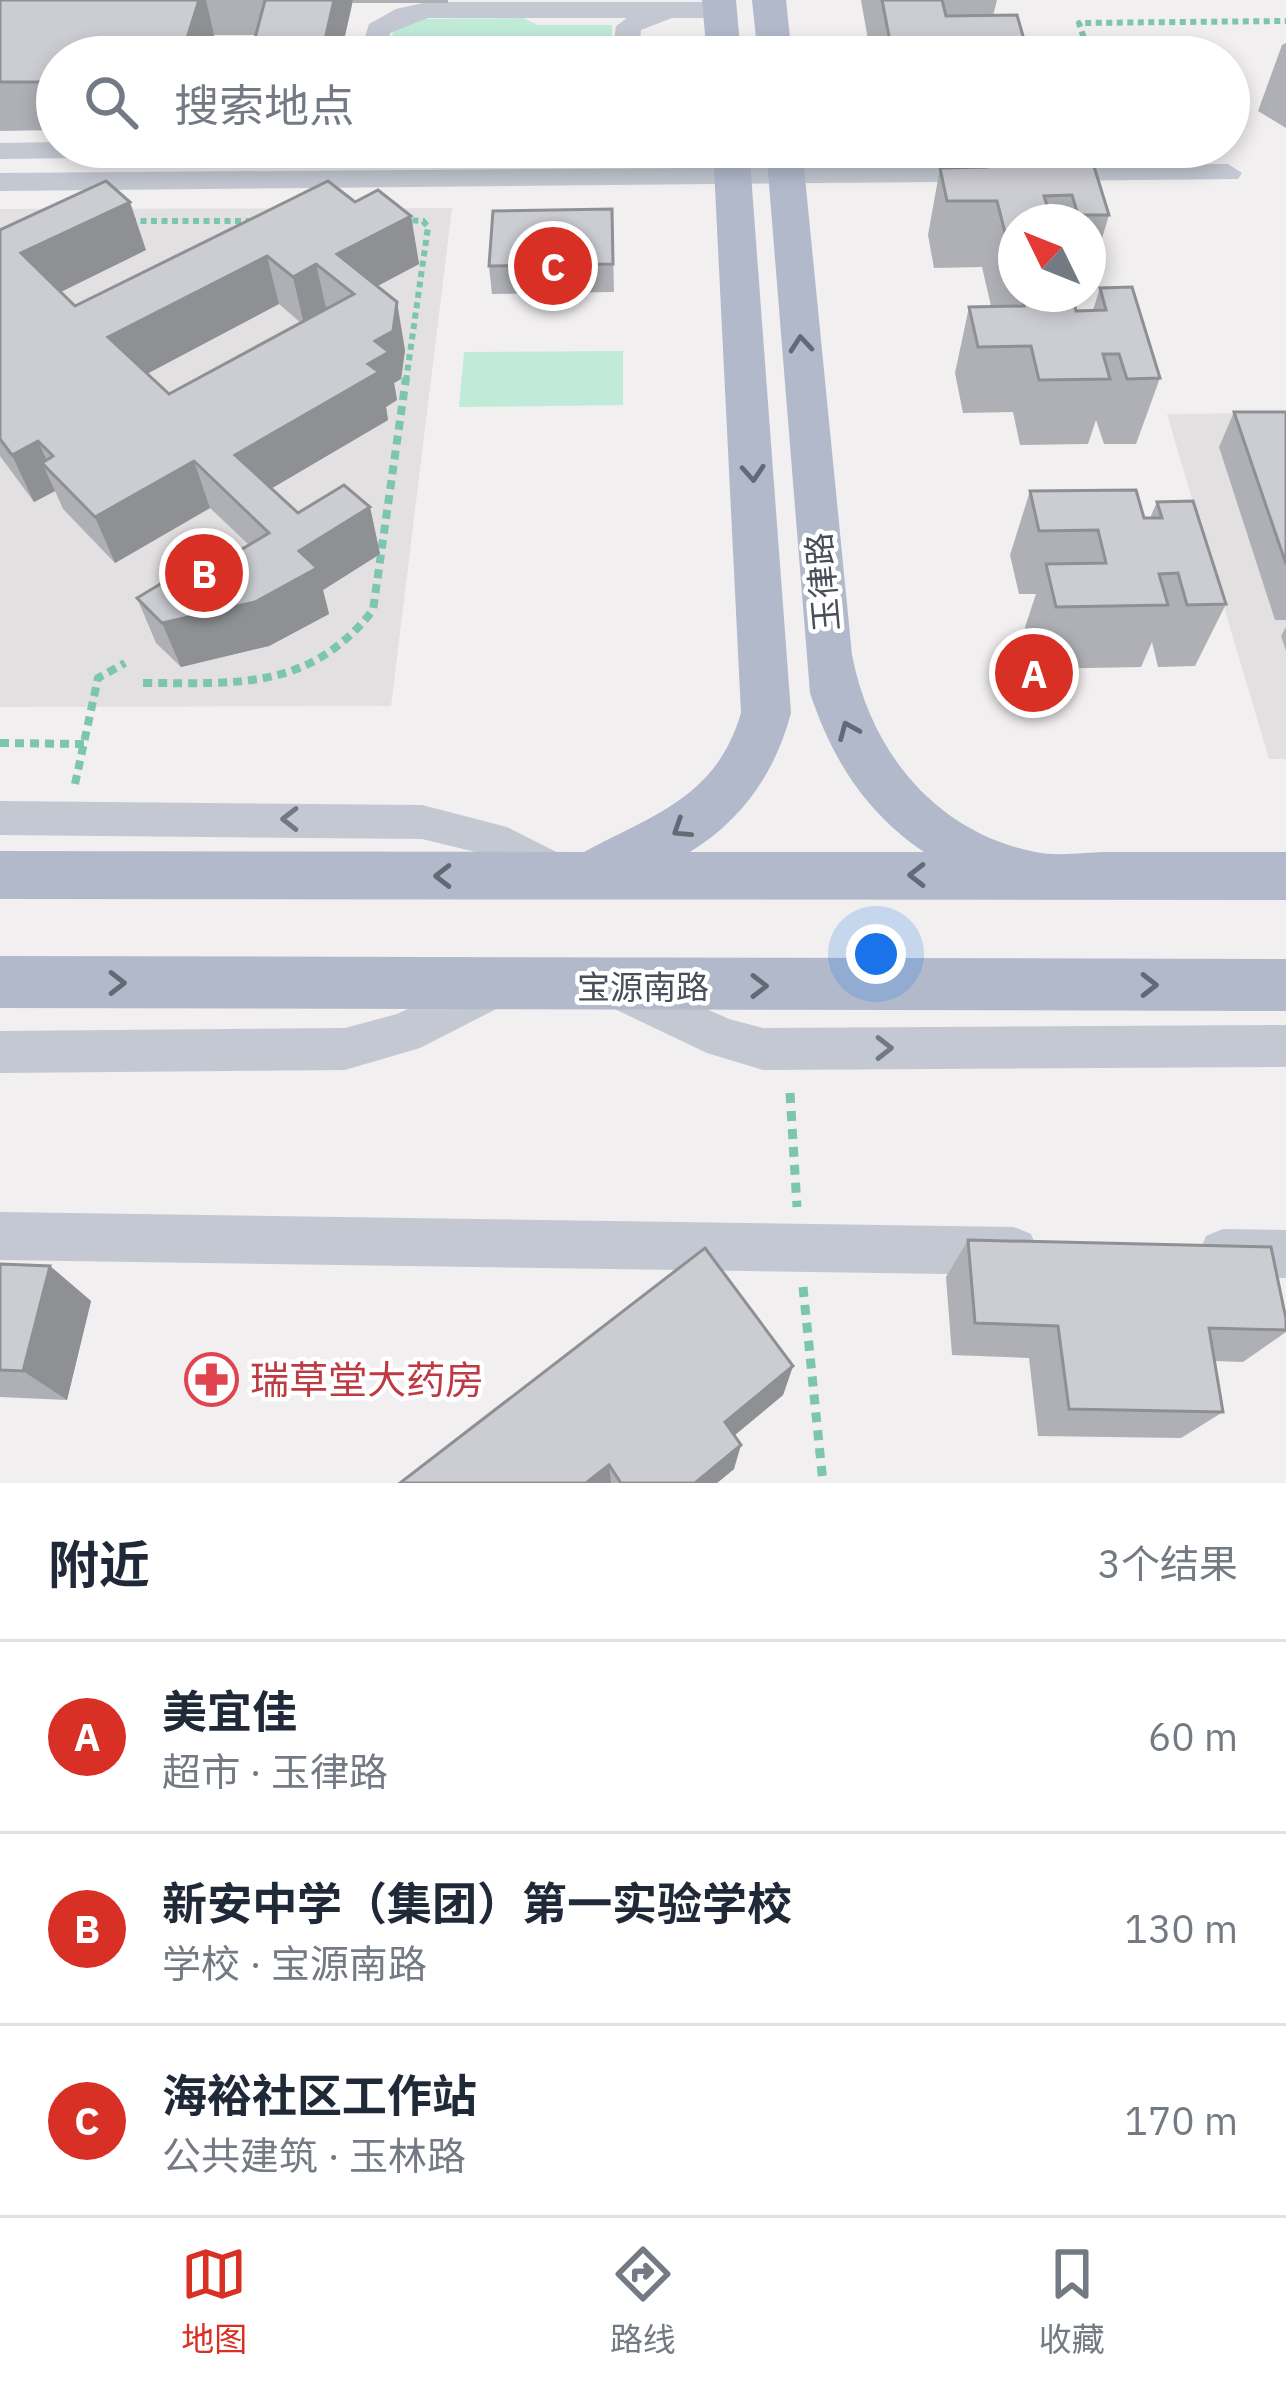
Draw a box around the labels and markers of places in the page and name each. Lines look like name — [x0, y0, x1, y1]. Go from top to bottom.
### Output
pin: C — [514, 221, 592, 311]
pin: B — [165, 528, 243, 618]
pin: A — [995, 628, 1073, 718]
pharmacy icon: 瑞草堂大药房 — [183, 1351, 239, 1407]
place label: 瑞草堂大药房 — [250, 1354, 484, 1405]

